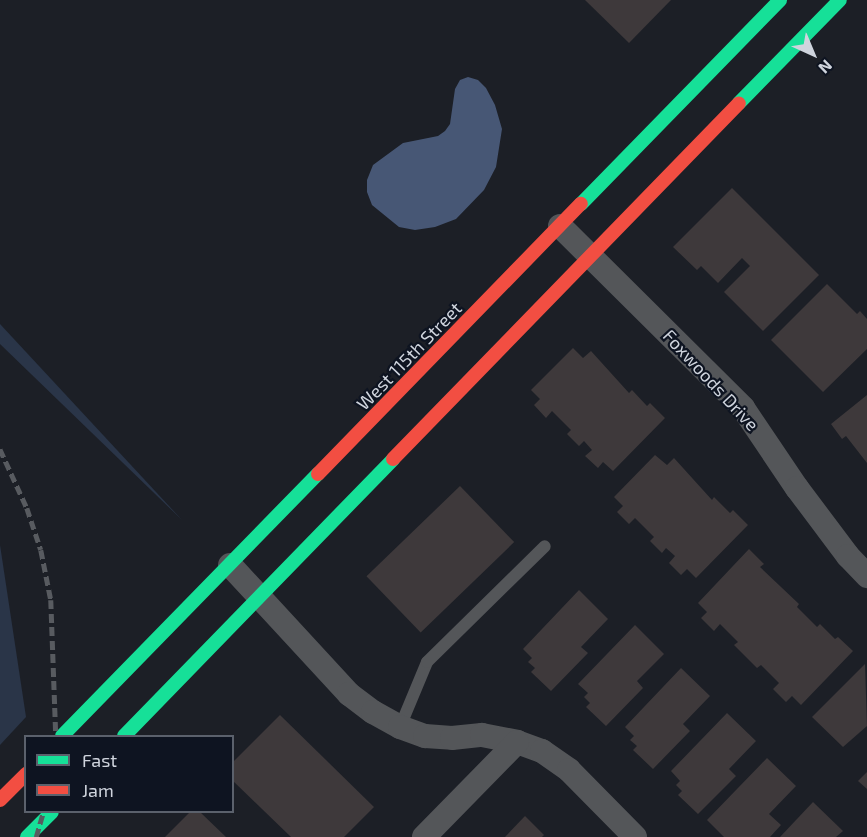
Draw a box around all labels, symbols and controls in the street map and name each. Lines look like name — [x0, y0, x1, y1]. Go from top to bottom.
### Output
north arrow — [783, 24, 843, 84]
text: N — [815, 56, 837, 78]
street label: West 115th Street — [352, 298, 466, 414]
street label: Foxwoods Drive — [659, 325, 763, 435]
legend — [24, 735, 234, 813]
text: Fast — [82, 749, 117, 771]
text: Jam — [82, 779, 114, 801]

